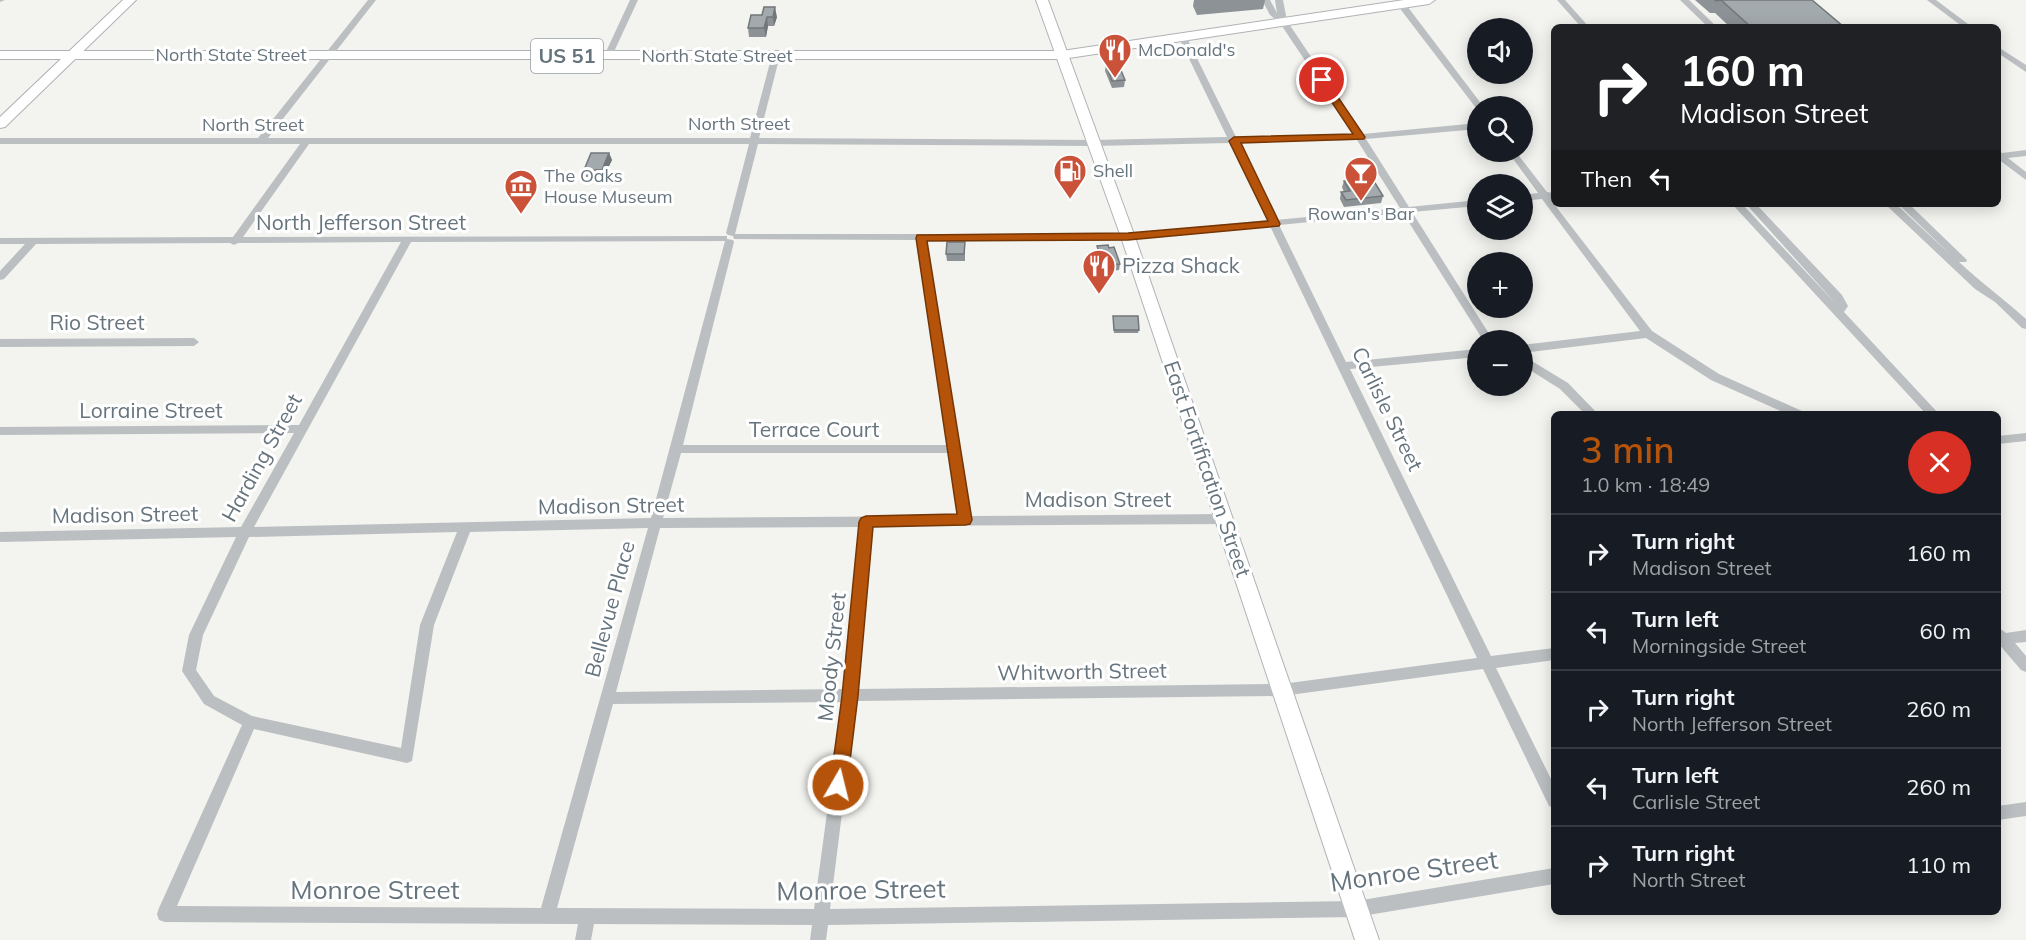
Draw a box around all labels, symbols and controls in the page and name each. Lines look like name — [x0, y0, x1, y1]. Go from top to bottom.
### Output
map controls — [1467, 18, 1533, 396]
button: sound — [1467, 18, 1533, 84]
restaurant icon: McDonald's — [1097, 32, 1133, 79]
place label: McDonald's — [1138, 38, 1235, 61]
road number: US 51 — [531, 39, 603, 73]
street label: North State Street — [155, 43, 307, 66]
street label: North State Street — [641, 44, 793, 67]
text: 160 m — [1680, 44, 1805, 97]
icon: right — [1581, 48, 1659, 126]
pin — [1296, 54, 1347, 105]
icon: arrive — [1305, 63, 1338, 96]
button: search — [1467, 96, 1533, 162]
text: Madison Street — [1680, 96, 1868, 130]
street label: North Street — [688, 112, 790, 135]
street label: North Street — [202, 113, 304, 136]
fuel station icon: Shell — [1052, 153, 1088, 200]
bar icon: Rowan's Bar — [1343, 155, 1379, 202]
place label: Shell — [1093, 159, 1133, 182]
icon: left — [1644, 162, 1677, 195]
place label: The Oaks House Museum — [544, 164, 673, 208]
text: Then — [1581, 165, 1632, 193]
museum icon: The Oaks House Museum — [503, 168, 539, 215]
button: layers — [1467, 174, 1533, 240]
place label: Rowan's Bar — [1308, 202, 1415, 225]
street label: North Jefferson Street — [256, 209, 466, 235]
restaurant icon: Pizza Shack — [1081, 248, 1117, 295]
place label: Pizza Shack — [1122, 252, 1240, 278]
button: + — [1467, 252, 1533, 318]
street label: Rio Street — [49, 309, 145, 335]
button: − — [1467, 330, 1533, 396]
street label: Carlisle Street — [1347, 342, 1429, 475]
street label: East Fortification Street — [1159, 357, 1257, 580]
street label: Harding Street — [215, 389, 307, 526]
street label: Lorraine Street — [79, 397, 223, 423]
street label: Terrace Court — [749, 416, 879, 442]
text: 3 min — [1581, 427, 1675, 472]
button: close — [1908, 431, 1971, 494]
text: 1.0 km · 18:49 — [1581, 472, 1710, 497]
street label: Madison Street — [1025, 486, 1171, 512]
street label: Madison Street — [538, 491, 684, 519]
street label: Madison Street — [52, 500, 198, 528]
text: Turn right — [1632, 527, 1735, 555]
icon: right — [1581, 537, 1614, 570]
street label: Bellevue Place — [578, 538, 640, 680]
text: 160 m — [1906, 539, 1971, 567]
text: Madison Street — [1632, 555, 1772, 580]
street label: Moody Street — [811, 591, 851, 723]
text: Turn left — [1632, 605, 1719, 633]
icon: left — [1581, 615, 1614, 648]
text: 60 m — [1920, 617, 1971, 645]
text: Morningside Street — [1632, 633, 1806, 658]
street label: Whitworth Street — [997, 657, 1167, 685]
text: Turn right — [1632, 683, 1735, 711]
icon: right — [1581, 693, 1614, 726]
text: 260 m — [1906, 695, 1971, 723]
text: North Jefferson Street — [1632, 711, 1832, 736]
position arrow — [806, 753, 870, 817]
text: Turn left — [1632, 761, 1719, 789]
icon: left — [1581, 771, 1614, 804]
text: 260 m — [1906, 773, 1971, 801]
text: Carlisle Street — [1632, 789, 1760, 814]
text: Turn right — [1632, 839, 1735, 867]
street label: Monroe Street — [1328, 842, 1500, 899]
icon: right — [1581, 849, 1614, 882]
text: 110 m — [1906, 851, 1971, 879]
text: North Street — [1632, 867, 1745, 892]
street label: Monroe Street — [776, 872, 946, 907]
street label: Monroe Street — [290, 873, 460, 906]

